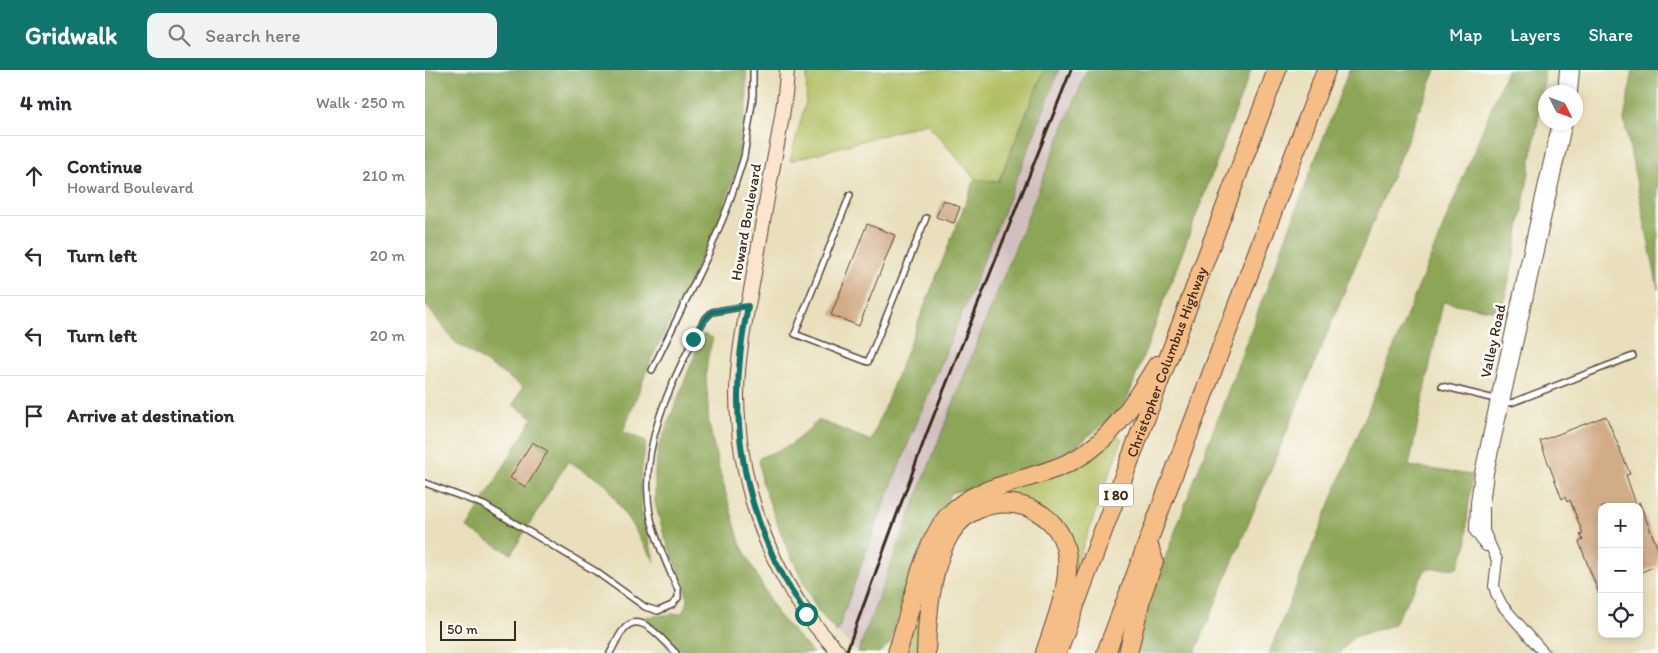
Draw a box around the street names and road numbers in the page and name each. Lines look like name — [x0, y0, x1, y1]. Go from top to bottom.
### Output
street label: Howard Boulevard — [727, 161, 765, 282]
street label: Christopher Columbus Highway — [1123, 264, 1211, 460]
street label: Valley Road — [1476, 302, 1510, 380]
road number: I 80 — [1099, 484, 1133, 506]

